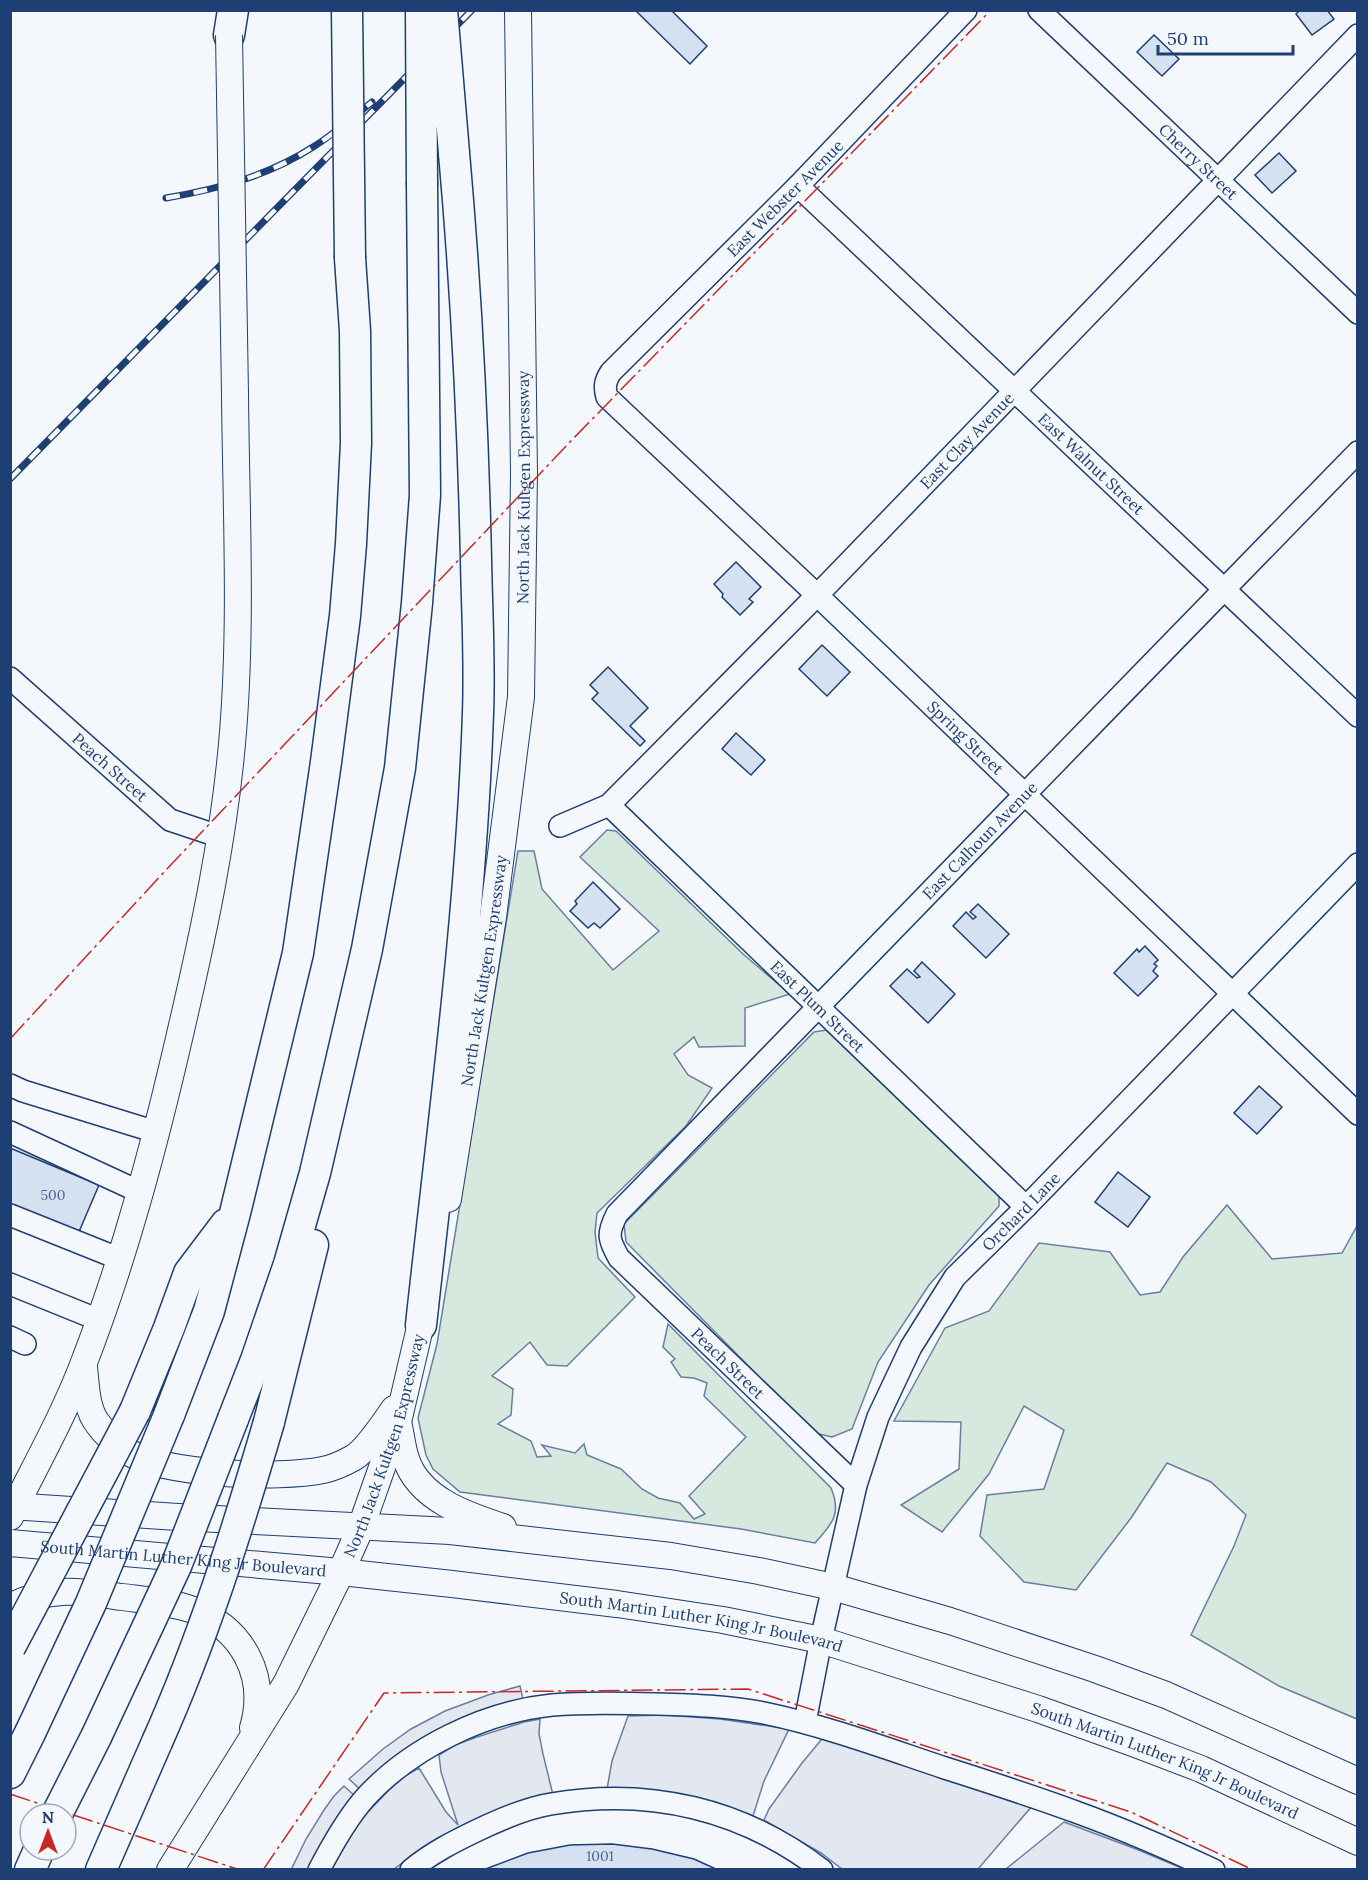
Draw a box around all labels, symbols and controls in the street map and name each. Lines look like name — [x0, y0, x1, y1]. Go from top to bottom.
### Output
scale bar — [1158, 18, 1293, 56]
text: 50 m — [1167, 27, 1209, 50]
street label: Cherry Street — [1155, 119, 1243, 204]
street label: East Webster Avenue — [722, 135, 848, 261]
street label: North Jack Kultgen Expressway — [512, 370, 534, 604]
street label: East Clay Avenue — [915, 388, 1018, 493]
street label: East Walnut Street — [1034, 409, 1149, 519]
street label: Spring Street — [923, 696, 1009, 779]
street label: Peach Street — [68, 728, 153, 806]
street label: East Calhoun Avenue — [918, 777, 1042, 904]
street label: North Jack Kultgen Expressway — [456, 853, 511, 1088]
street label: East Plum Street — [766, 956, 870, 1057]
street label: Orchard Lane — [978, 1168, 1065, 1255]
house number: 500 — [40, 1186, 66, 1204]
street label: Peach Street — [687, 1323, 769, 1403]
street label: North Jack Kultgen Expressway — [339, 1331, 428, 1560]
street label: South Martin Luther King Jr Boulevard — [40, 1536, 328, 1581]
street label: South Martin Luther King Jr Boulevard — [559, 1587, 846, 1656]
street label: South Martin Luther King Jr Boulevard — [1029, 1697, 1302, 1823]
north arrow — [18, 1802, 78, 1862]
text: N — [42, 1807, 54, 1827]
house number: 1001 — [586, 1847, 614, 1865]

